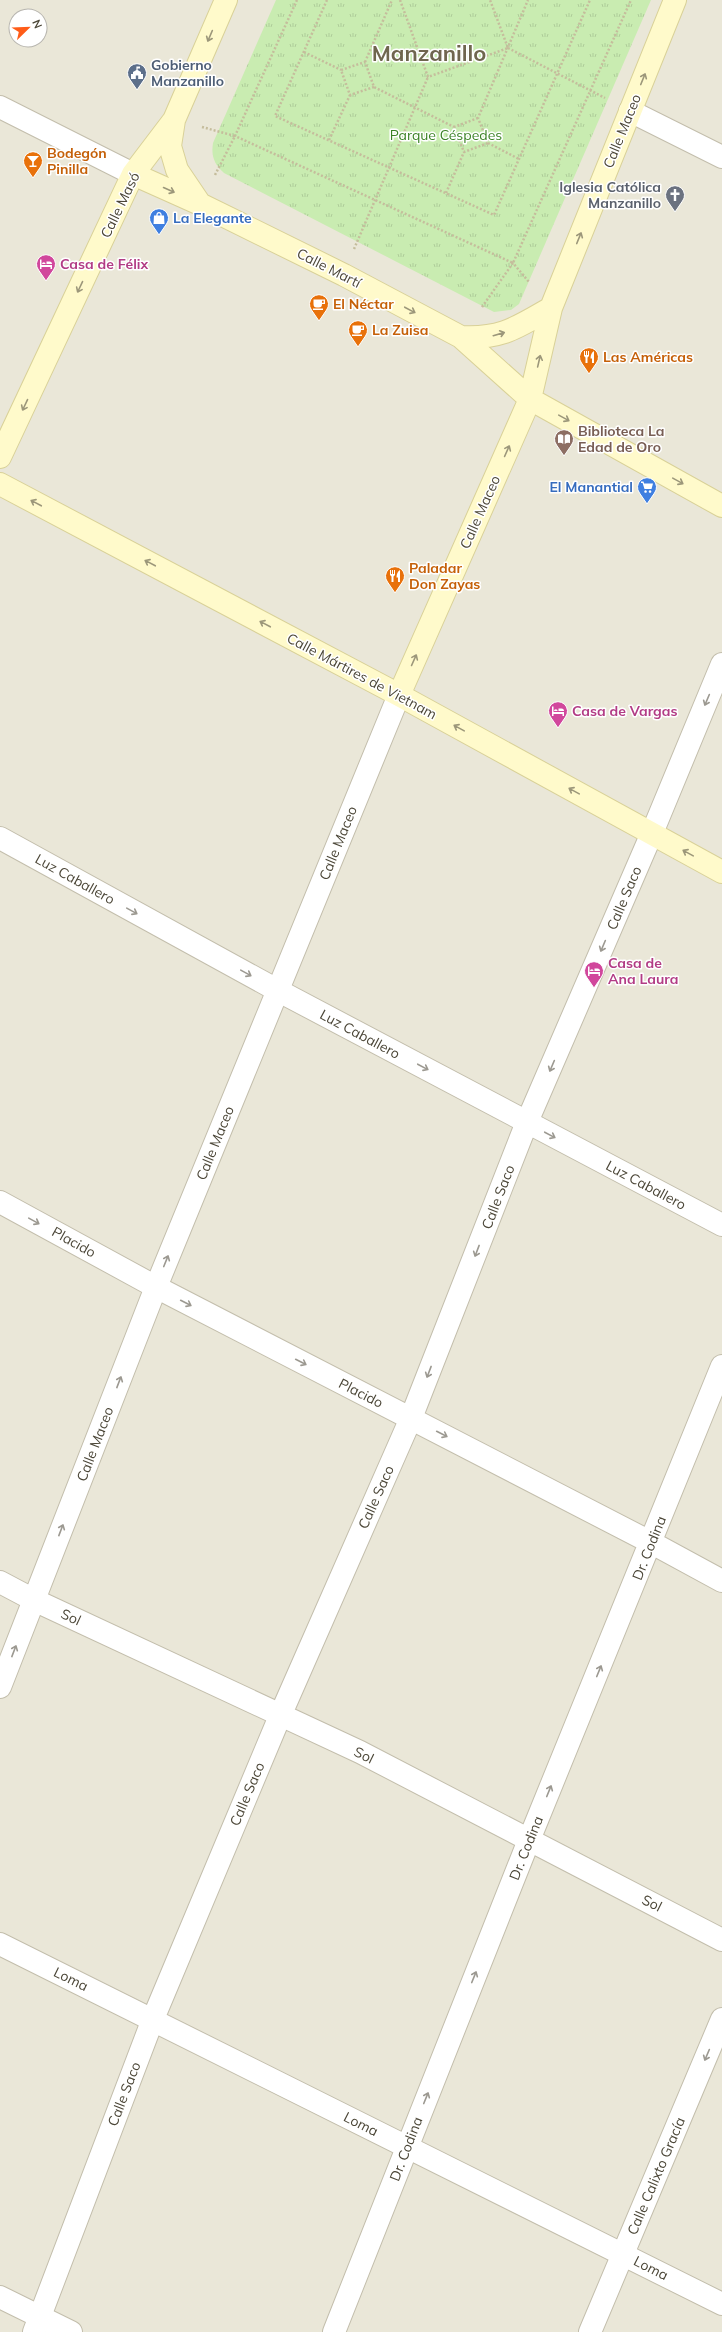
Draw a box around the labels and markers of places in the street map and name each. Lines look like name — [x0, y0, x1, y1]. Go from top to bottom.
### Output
place label: Gobierno Manzanillo — [151, 56, 224, 90]
public building icon: Gobierno Manzanillo — [126, 62, 148, 90]
place label: Bodegón Pinilla — [47, 144, 107, 178]
bar icon: Bodegón Pinilla — [22, 150, 44, 178]
place label: Iglesia Católica Manzanillo — [559, 178, 661, 212]
church icon: Iglesia Católica Manzanillo — [664, 184, 686, 212]
shop icon: La Elegante — [148, 207, 170, 235]
place label: La Elegante — [173, 209, 252, 227]
hotel icon: Casa de Félix — [35, 253, 57, 281]
place label: Casa de Félix — [60, 255, 148, 273]
cafe icon: El Néctar — [308, 293, 330, 321]
place label: El Néctar — [333, 295, 394, 313]
cafe icon: La Zuisa — [347, 319, 369, 347]
place label: La Zuisa — [372, 321, 428, 339]
restaurant icon: Las Américas — [578, 346, 600, 374]
place label: Las Américas — [603, 348, 693, 366]
place label: Biblioteca La Edad de Oro — [578, 422, 664, 456]
library icon: Biblioteca La Edad de Oro — [553, 428, 575, 456]
supermarket icon: El Manantial — [636, 476, 658, 504]
place label: El Manantial — [549, 478, 633, 496]
place label: Paladar Don Zayas — [409, 559, 480, 593]
restaurant icon: Paladar Don Zayas — [384, 565, 406, 593]
hotel icon: Casa de Vargas — [547, 700, 569, 728]
place label: Casa de Vargas — [572, 702, 677, 720]
place label: Casa de Ana Laura — [608, 954, 678, 988]
hotel icon: Casa de Ana Laura — [583, 960, 605, 988]

